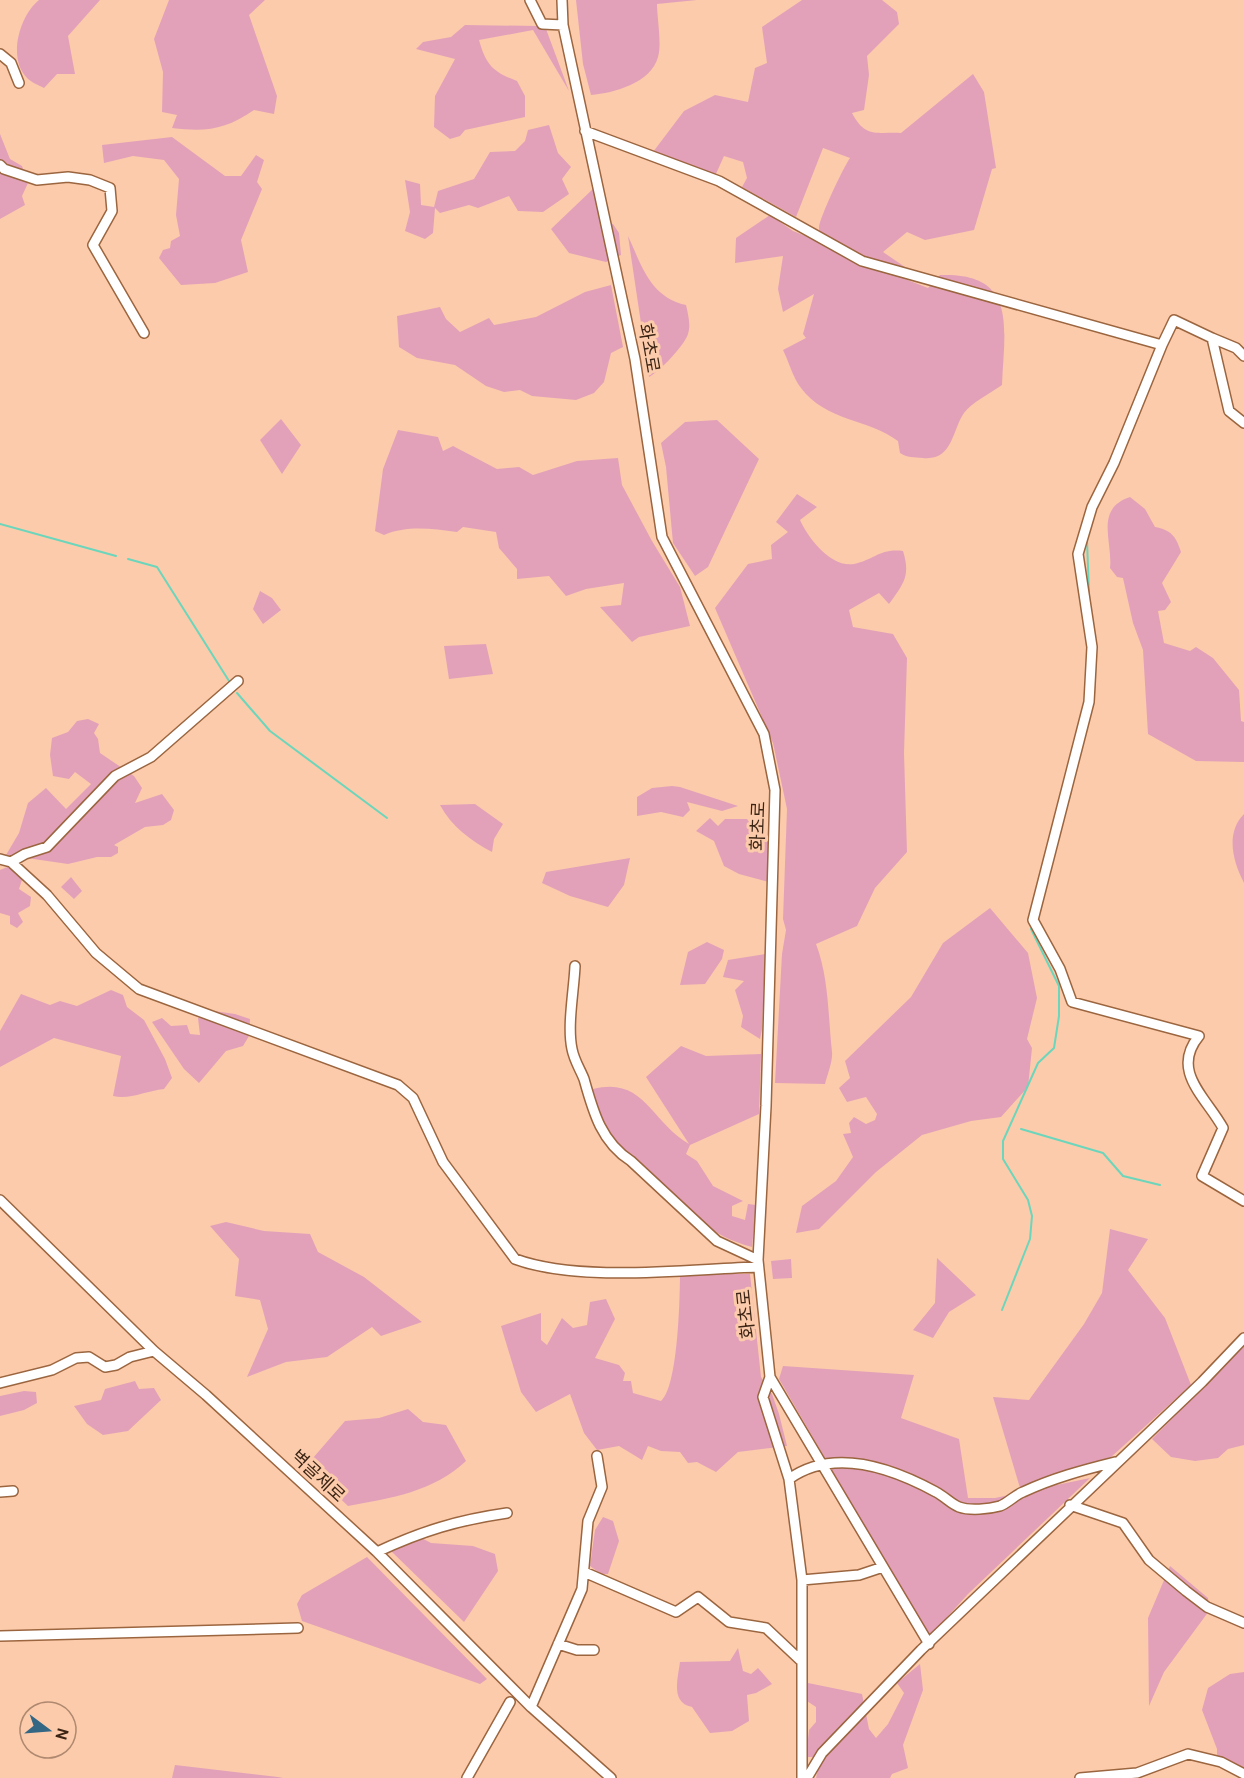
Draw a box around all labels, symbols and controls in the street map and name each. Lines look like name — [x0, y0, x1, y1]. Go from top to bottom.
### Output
street label: 화초로 — [634, 322, 664, 374]
street label: 화초로 — [746, 801, 770, 851]
street label: 화초로 — [732, 1288, 760, 1340]
street label: 벽골제로 — [286, 1445, 350, 1507]
north arrow — [18, 1700, 78, 1760]
text: N — [51, 1726, 73, 1742]

